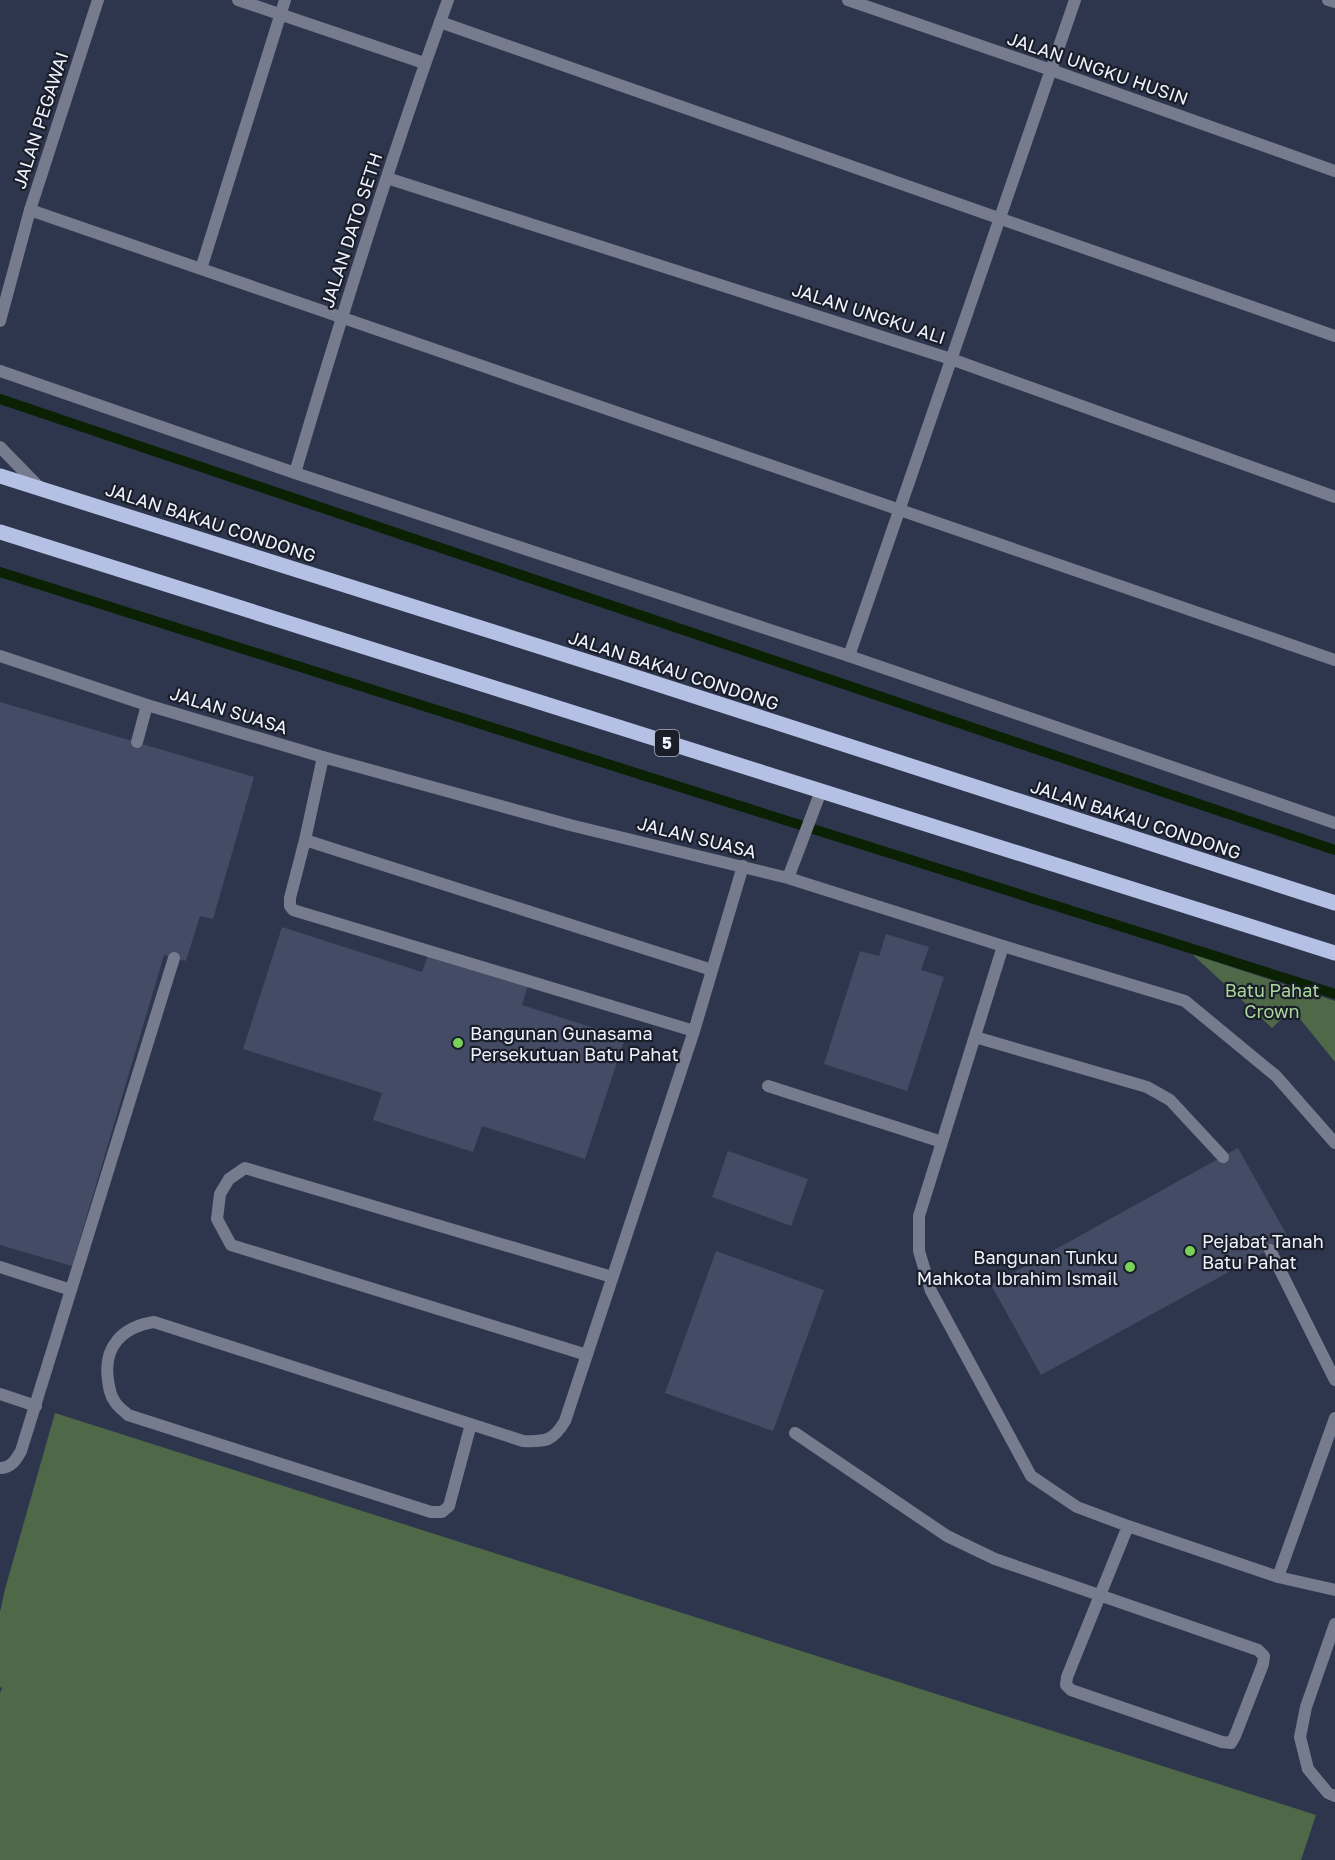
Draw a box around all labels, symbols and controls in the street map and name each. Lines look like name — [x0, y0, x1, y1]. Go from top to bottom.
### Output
street label: JALAN UNGKU HUSIN — [1005, 27, 1191, 109]
street label: JALAN PEGAWAI — [8, 49, 72, 191]
street label: JALAN DATO SETH — [316, 150, 386, 310]
street label: JALAN UNGKU ALI — [789, 278, 949, 348]
street label: JALAN BAKAU CONDONG — [103, 478, 319, 566]
street label: JALAN BAKAU CONDONG — [566, 626, 782, 714]
street label: JALAN SUASA — [167, 682, 291, 738]
road number: 5 — [655, 730, 679, 756]
street label: JALAN BAKAU CONDONG — [1028, 775, 1244, 863]
street label: JALAN SUASA — [635, 812, 759, 862]
park label: Batu Pahat Crown — [1225, 979, 1319, 1022]
place label: Bangunan Gunasama Persekutuan Batu Pahat — [470, 1022, 679, 1065]
marker: Bangunan Gunasama Persekutuan Batu Pahat — [451, 1036, 465, 1050]
place label: Pejabat Tanah Batu Pahat — [1202, 1230, 1324, 1273]
marker: Pejabat Tanah Batu Pahat — [1183, 1244, 1197, 1258]
place label: Bangunan Tunku Mahkota Ibrahim Ismail — [917, 1246, 1118, 1289]
marker: Bangunan Tunku Mahkota Ibrahim Ismail — [1123, 1260, 1137, 1274]

